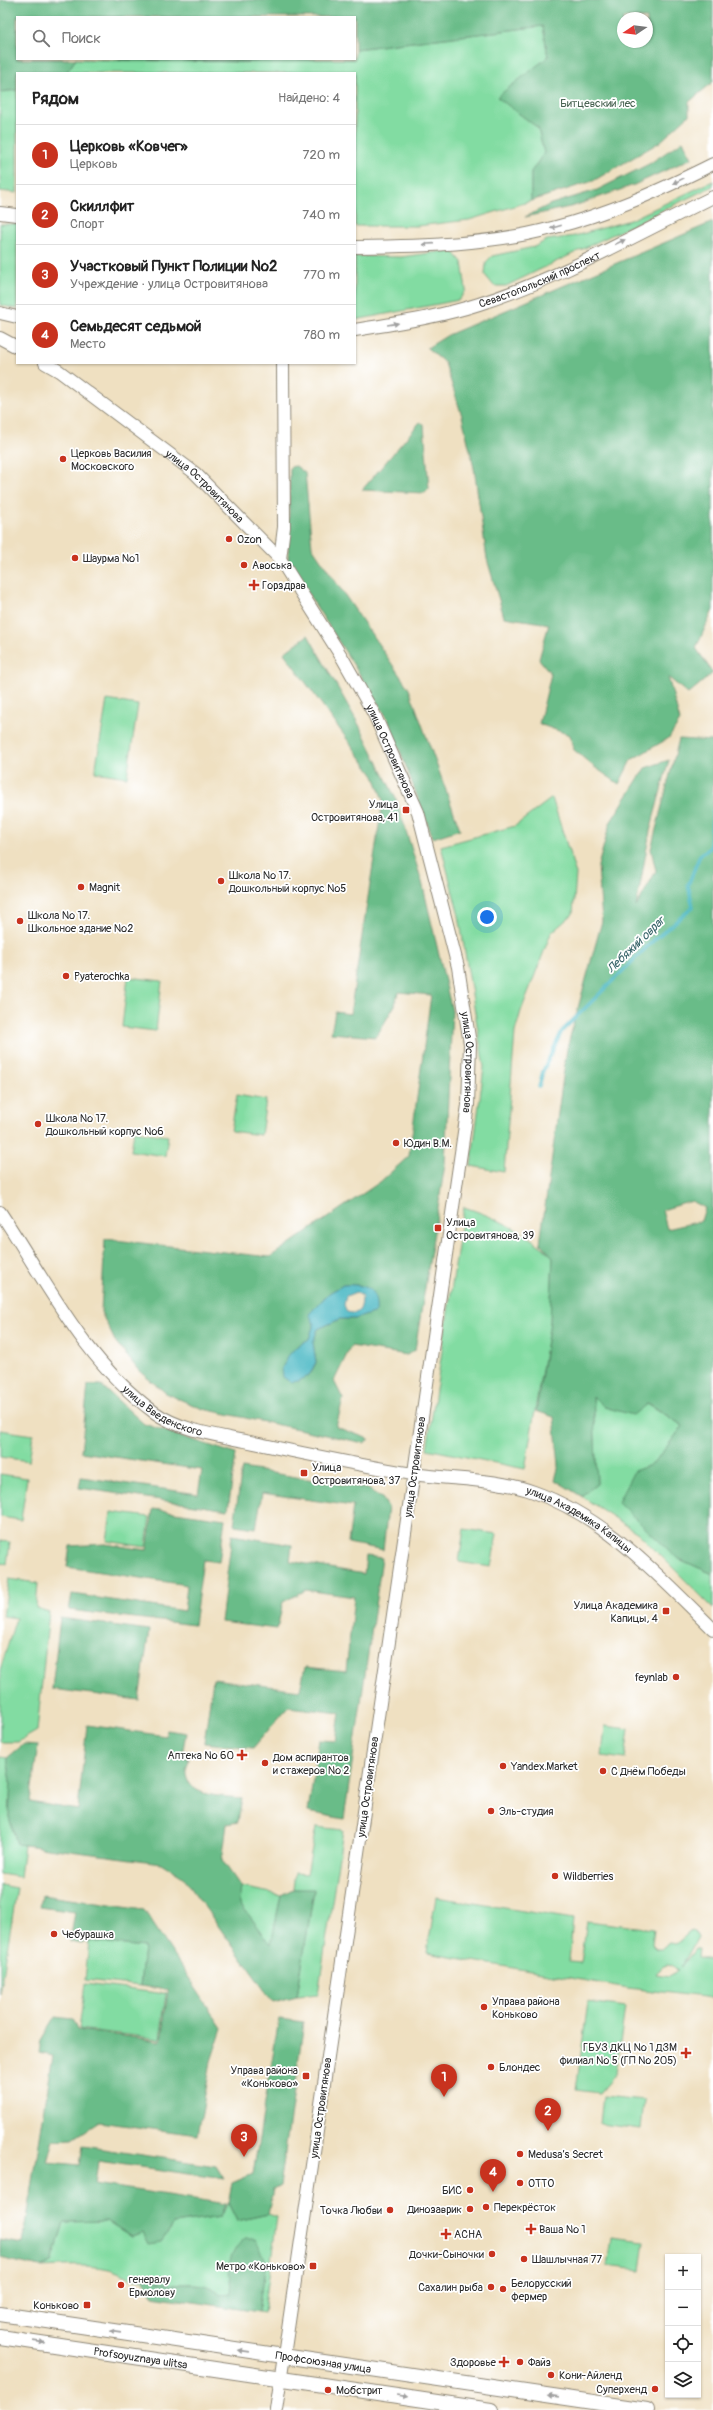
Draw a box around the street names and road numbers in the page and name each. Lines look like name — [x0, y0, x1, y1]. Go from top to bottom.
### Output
street label: Севастопольский проспект — [477, 248, 603, 310]
street label: улица Островитянова — [162, 446, 247, 525]
street label: улица Островитянова — [363, 701, 417, 800]
street label: улица Островитянова — [458, 1010, 477, 1114]
street label: улица Введенского — [119, 1382, 204, 1439]
street label: улица Островитянова — [401, 1416, 429, 1519]
street label: улица Академика Капицы — [524, 1483, 635, 1555]
street label: улица Островитянова — [354, 1736, 382, 1839]
street label: улица Островитянова — [307, 2057, 335, 2160]
street label: Profsoyuznaya ulitsa — [93, 2344, 188, 2371]
street label: Профсоюзная улица — [275, 2348, 372, 2376]

